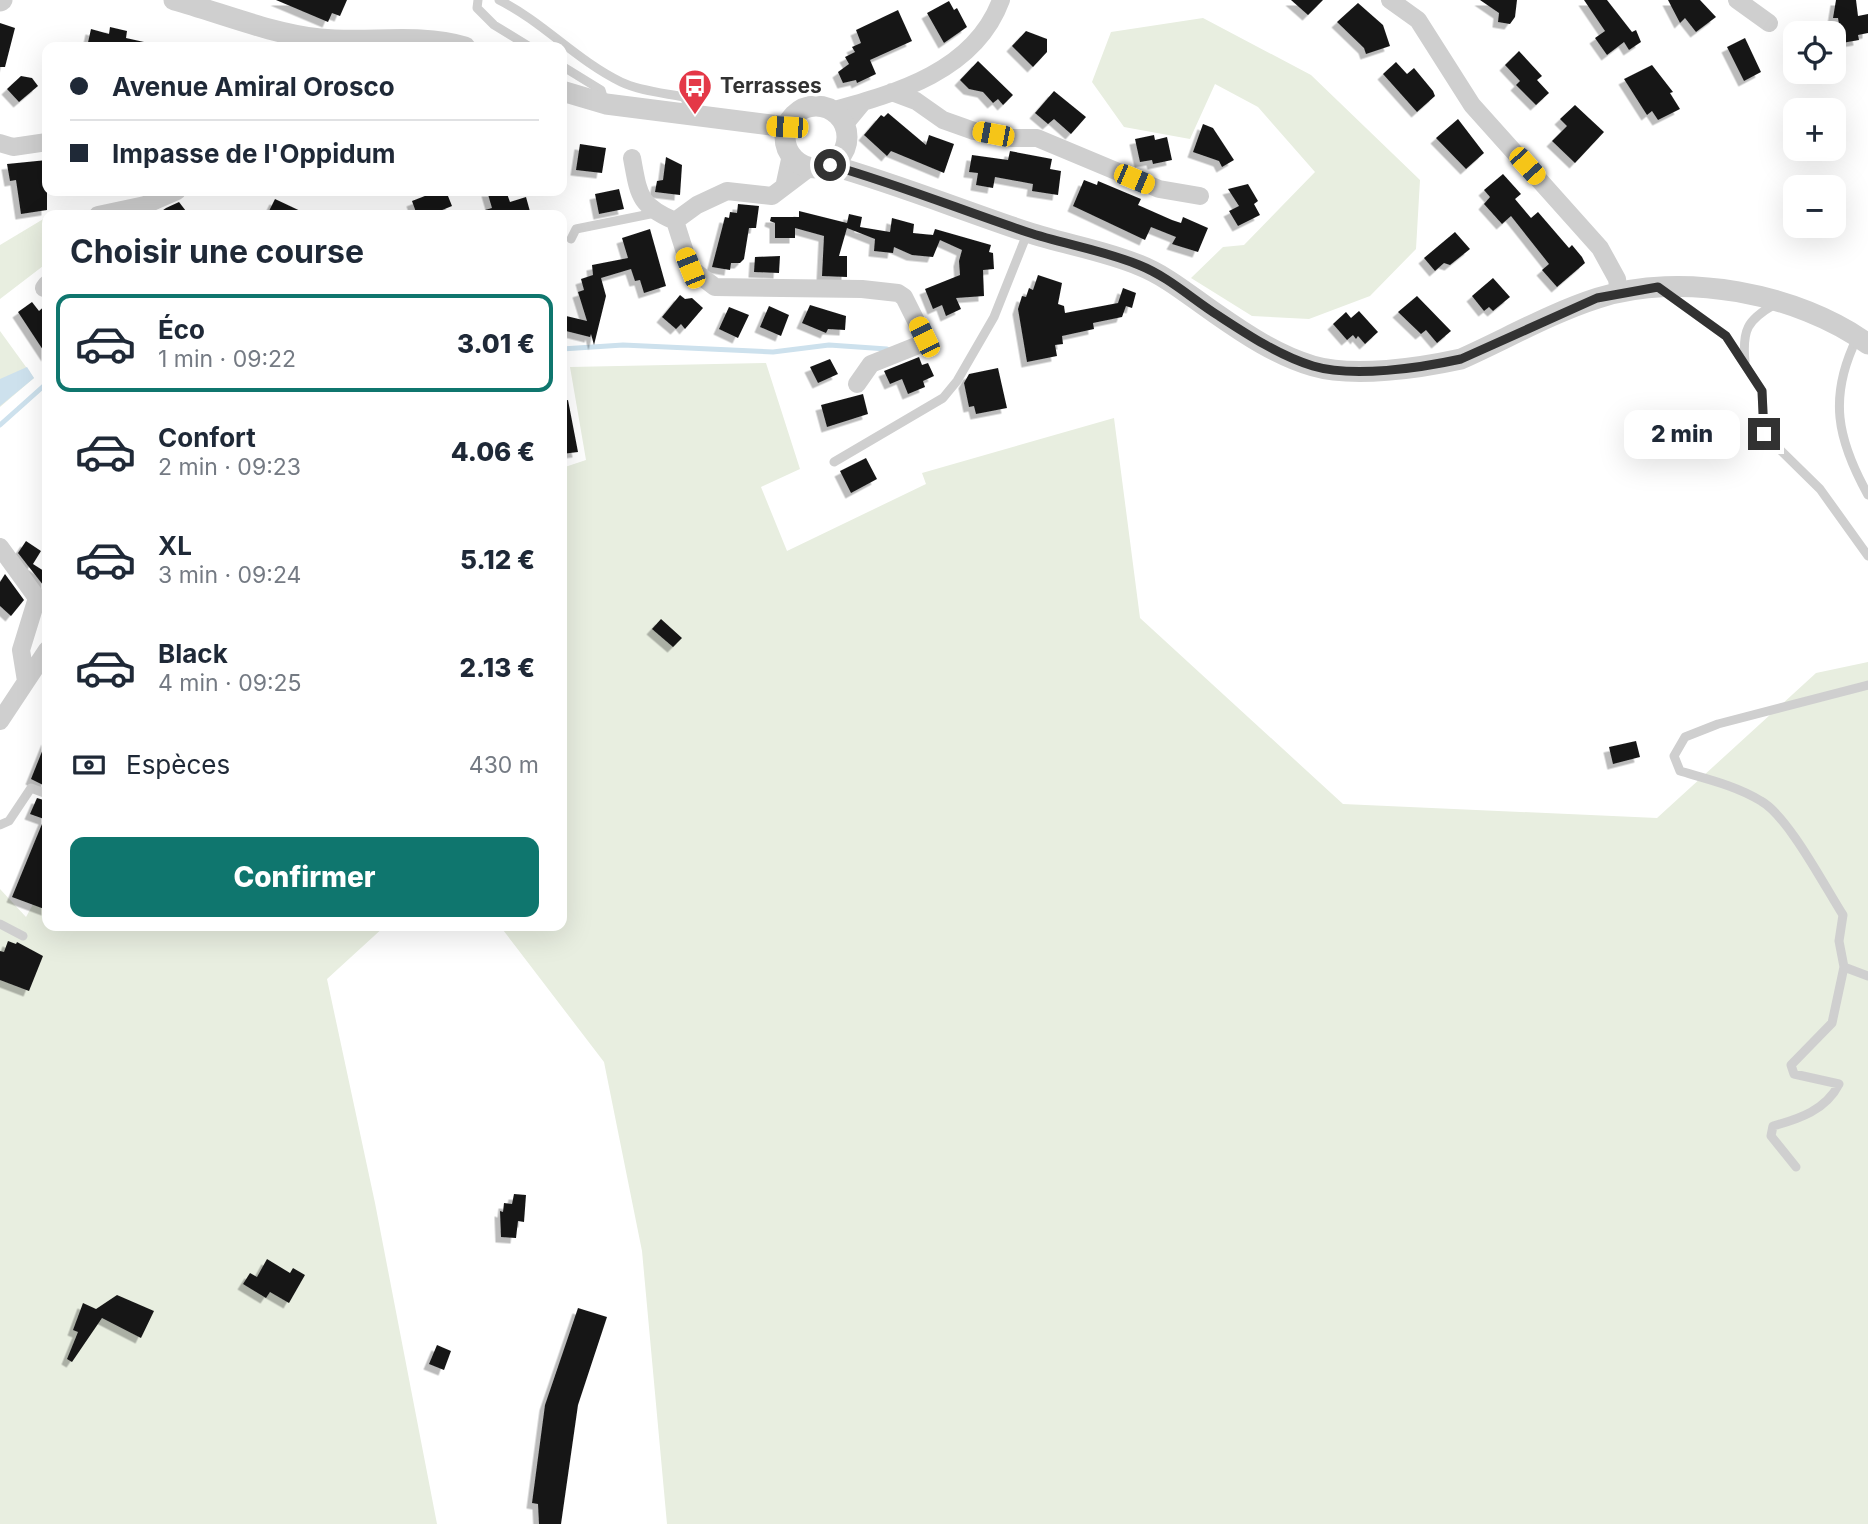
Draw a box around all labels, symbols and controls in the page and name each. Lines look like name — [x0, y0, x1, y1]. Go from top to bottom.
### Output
map controls — [1783, 21, 1846, 238]
button: locate — [1783, 21, 1846, 84]
bus stop icon: Terrasses — [676, 67, 714, 116]
text: Avenue Amiral Orosco — [112, 71, 395, 102]
place label: Terrasses — [720, 73, 822, 98]
button: + — [1783, 98, 1846, 161]
car — [766, 115, 809, 139]
car — [971, 120, 1016, 148]
text: Impasse de l'Oppidum — [112, 138, 396, 169]
car — [1506, 143, 1549, 189]
route start — [814, 149, 846, 181]
car — [1111, 161, 1158, 197]
button: − — [1783, 175, 1846, 238]
text: Choisir une course — [70, 232, 364, 271]
car — [673, 245, 708, 291]
icon: car — [74, 312, 137, 375]
text: Éco — [158, 314, 205, 345]
car — [906, 314, 943, 360]
text: 3.01 € — [457, 328, 535, 359]
text: 1 min · 09:22 — [158, 345, 296, 373]
callout: 2 min — [1624, 410, 1740, 458]
route end — [1748, 418, 1780, 450]
icon: car — [74, 420, 137, 483]
text: 2 min — [1651, 420, 1713, 448]
text: Confort — [158, 422, 256, 453]
text: 4.06 € — [451, 436, 535, 467]
text: 2 min · 09:23 — [158, 453, 301, 481]
icon: car — [74, 528, 137, 591]
text: XL — [158, 530, 192, 561]
text: 5.12 € — [460, 544, 535, 575]
text: 3 min · 09:24 — [158, 561, 301, 589]
icon: car — [74, 636, 137, 699]
text: Black — [158, 638, 228, 669]
text: 2.13 € — [459, 652, 535, 683]
text: 4 min · 09:25 — [158, 669, 302, 697]
icon: cash — [70, 746, 108, 784]
text: Espèces — [126, 749, 230, 780]
text: 430 m — [469, 751, 539, 779]
button: Confirmer — [70, 837, 539, 917]

